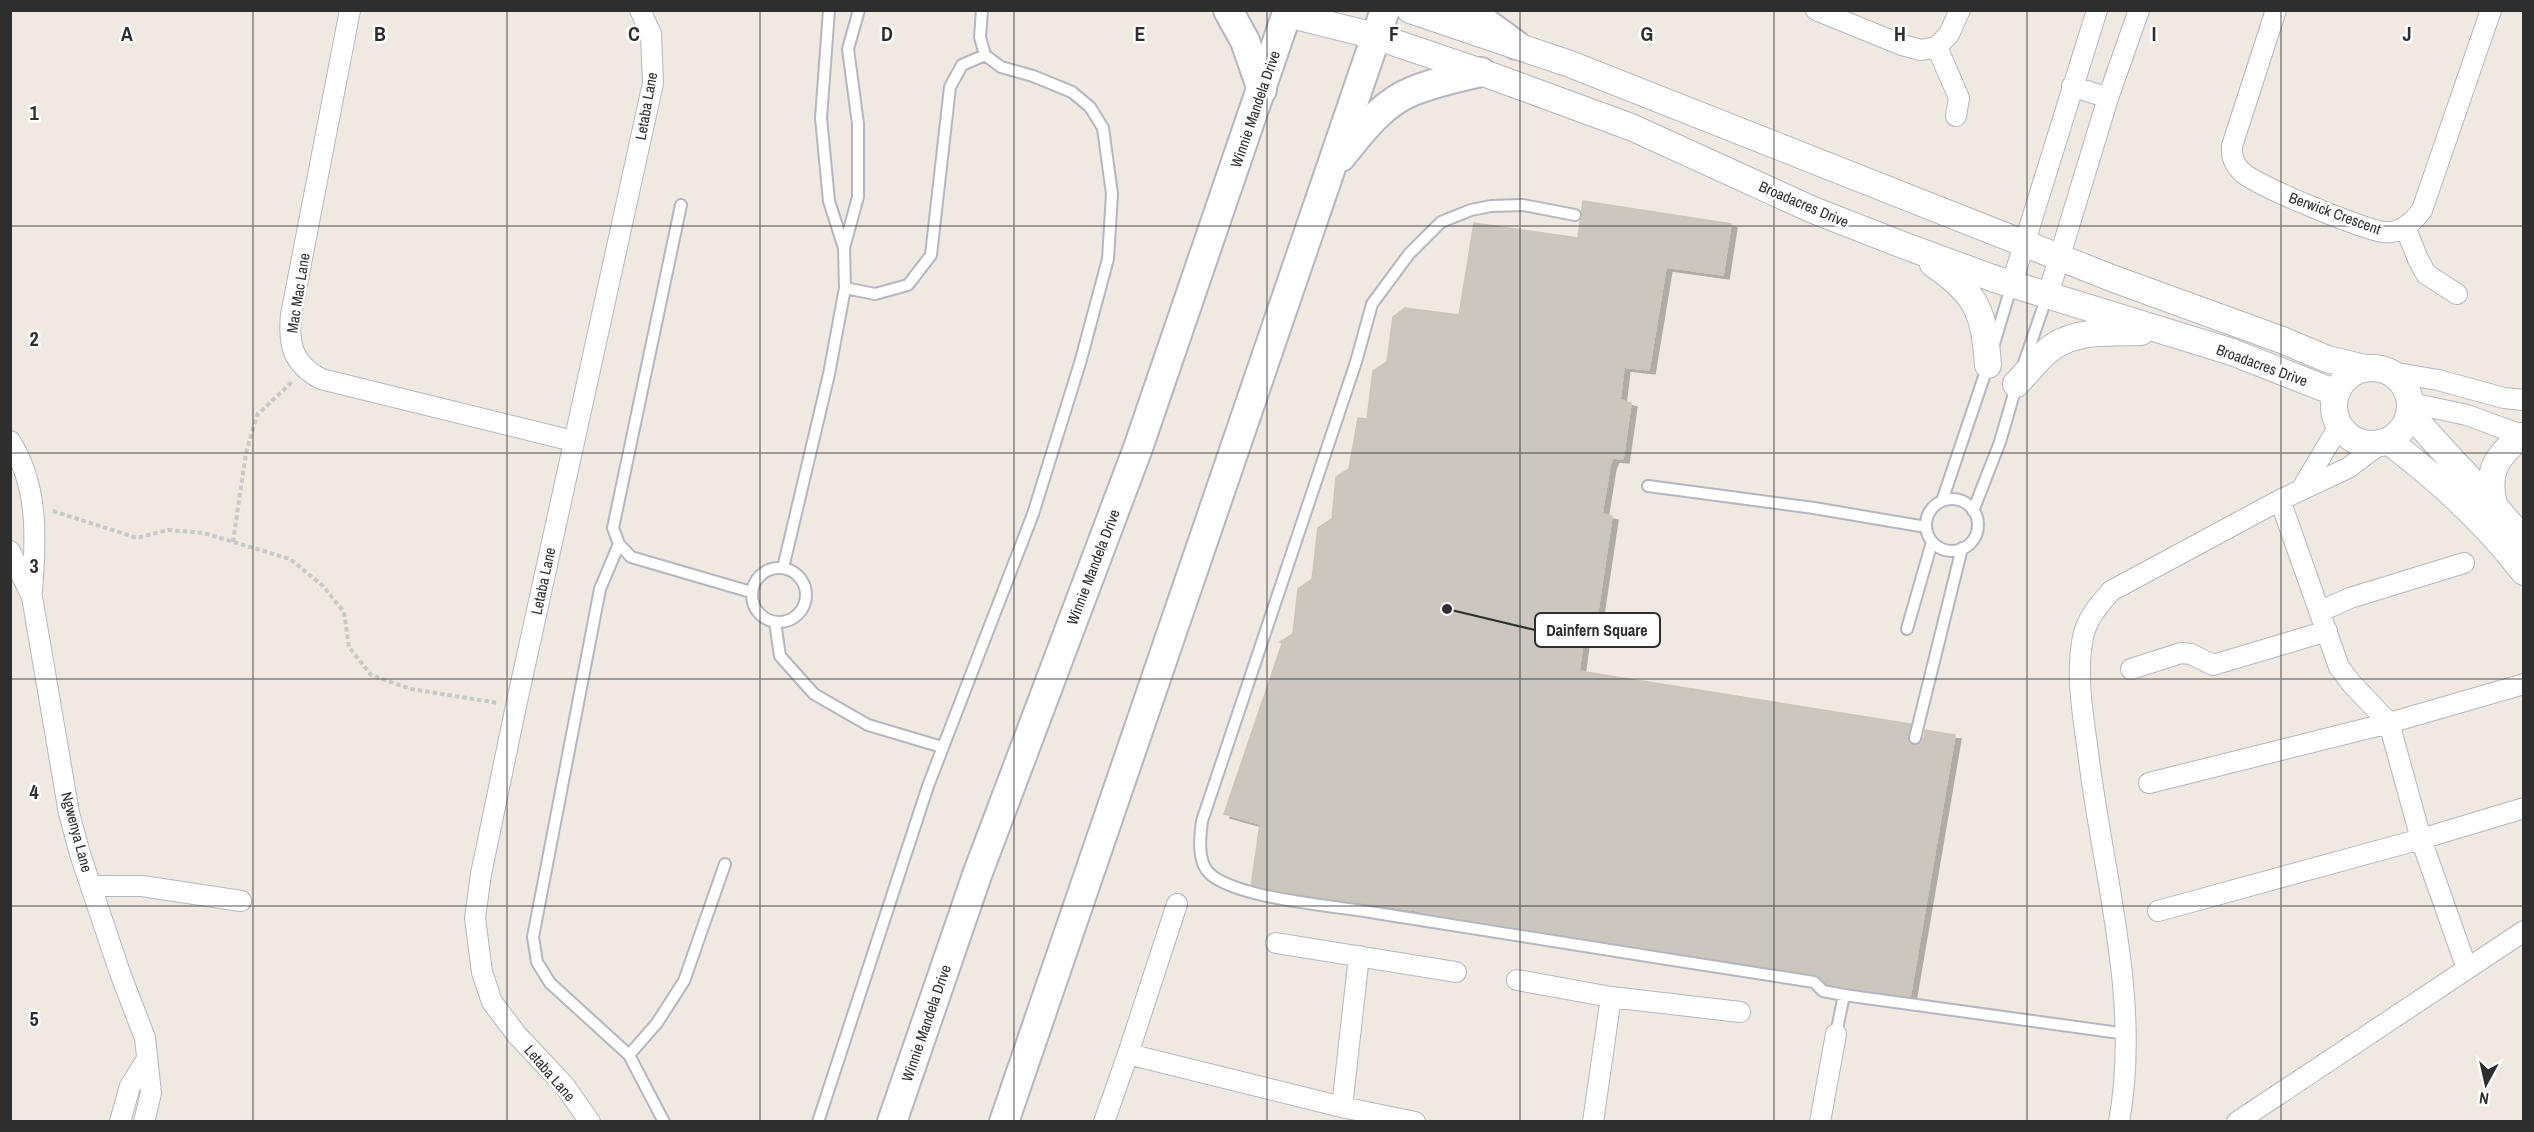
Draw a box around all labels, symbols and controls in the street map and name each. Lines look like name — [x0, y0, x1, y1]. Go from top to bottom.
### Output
text: A — [121, 20, 133, 47]
text: B — [374, 20, 386, 47]
text: C — [628, 20, 640, 47]
text: D — [881, 20, 893, 47]
text: E — [1135, 20, 1146, 47]
text: F — [1389, 20, 1399, 47]
text: G — [1641, 20, 1653, 47]
text: H — [1894, 20, 1906, 47]
text: I — [2152, 20, 2156, 47]
text: J — [2402, 20, 2412, 47]
street label: Winnie Mandela Drive — [1225, 48, 1285, 170]
street label: Letaba Lane — [630, 70, 662, 142]
text: 1 — [29, 99, 39, 126]
street label: Broadacres Drive — [1756, 176, 1852, 232]
street label: Berwick Crescent — [2286, 187, 2384, 240]
street label: Mac Mac Lane — [281, 251, 315, 334]
text: 2 — [29, 325, 39, 352]
street label: Broadacres Drive — [2213, 339, 2311, 391]
street label: Winnie Mandela Drive — [1061, 506, 1125, 628]
street label: Letaba Lane — [526, 545, 560, 617]
text: 3 — [29, 552, 39, 579]
callout: Dainfern Square — [1535, 613, 1660, 647]
text: Dainfern Square — [1546, 619, 1648, 641]
text: 4 — [29, 778, 39, 805]
street label: Ngwenya Lane — [56, 790, 98, 874]
street label: Winnie Mandela Drive — [896, 962, 956, 1084]
text: 5 — [29, 1005, 39, 1032]
street label: Letaba Lane — [520, 1040, 580, 1106]
north arrow — [2456, 1054, 2516, 1114]
text: N — [2478, 1087, 2490, 1110]

